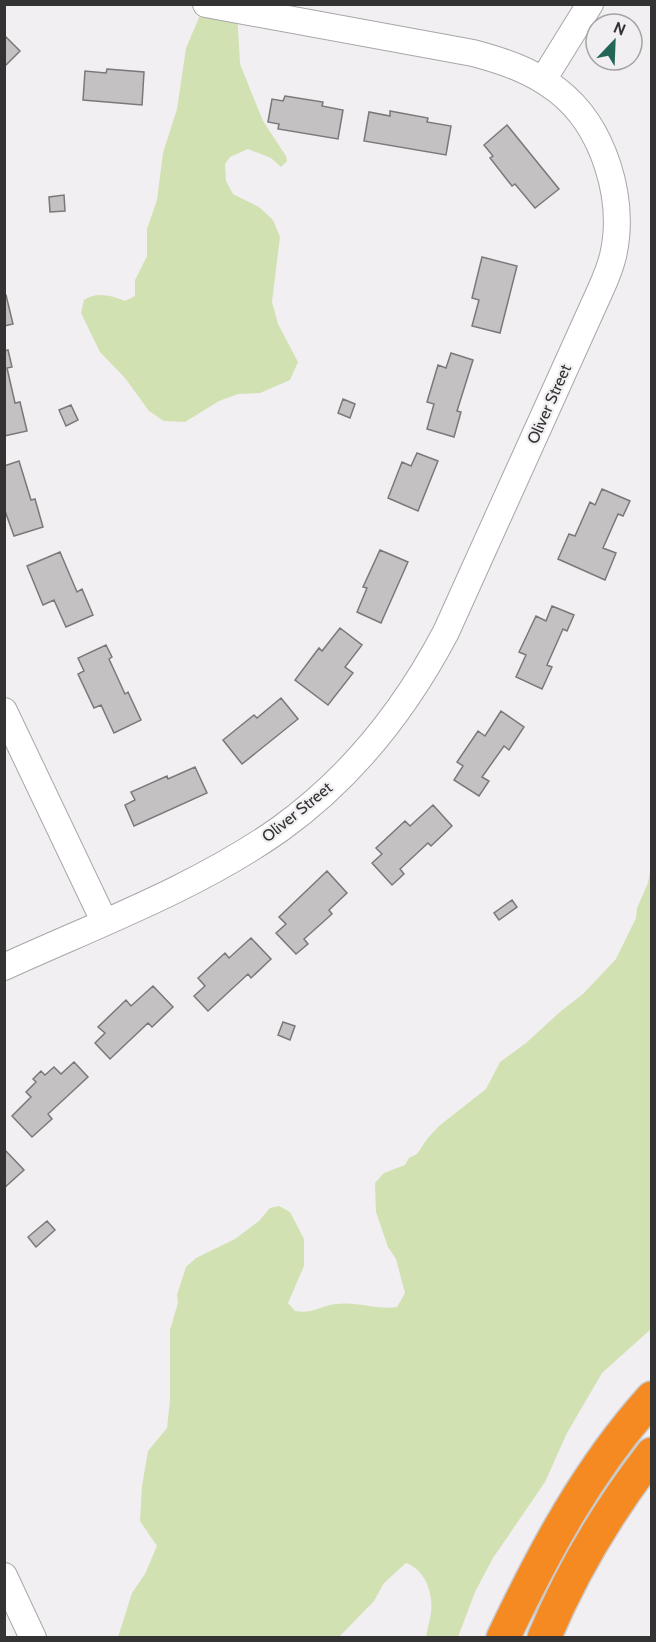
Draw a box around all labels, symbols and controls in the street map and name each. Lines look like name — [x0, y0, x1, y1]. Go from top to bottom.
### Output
north arrow — [584, 12, 644, 72]
text: N — [611, 18, 629, 40]
street label: Oliver Street — [523, 361, 575, 447]
street label: Oliver Street — [258, 777, 337, 846]

